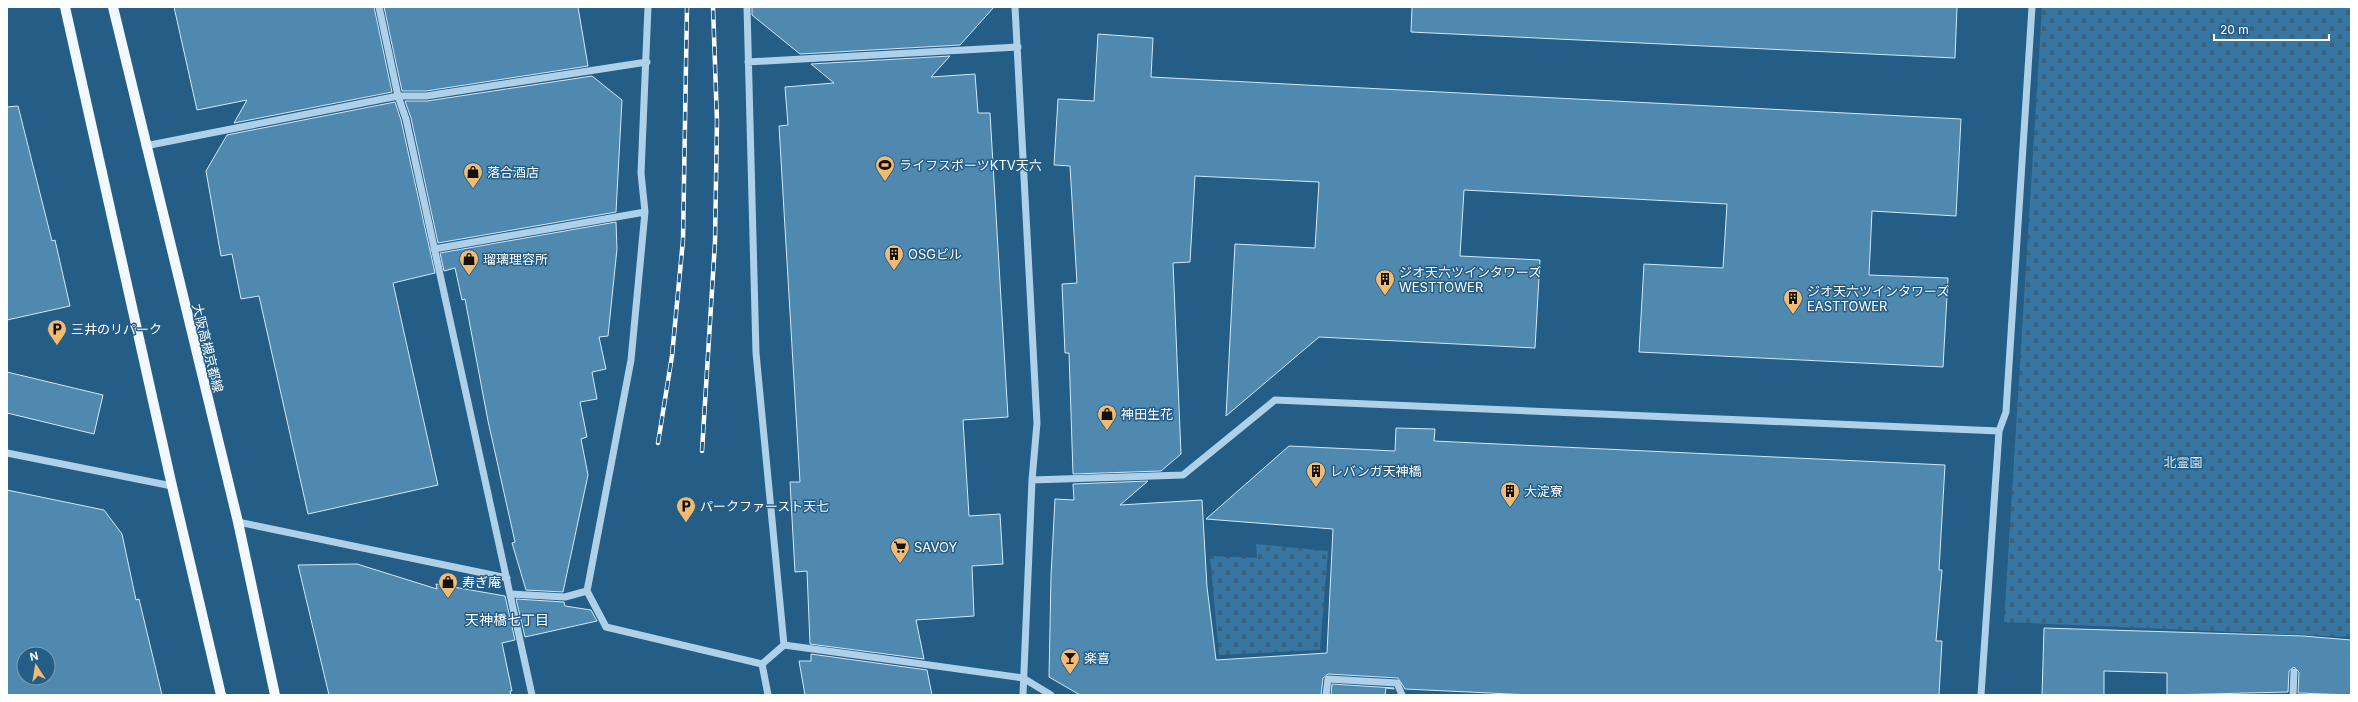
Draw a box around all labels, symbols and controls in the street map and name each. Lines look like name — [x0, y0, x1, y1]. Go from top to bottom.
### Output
scale bar — [2214, 16, 2329, 42]
text: 20 m — [2220, 22, 2249, 37]
sports icon: ライフスポーツKTV天六 — [874, 154, 896, 182]
place label: ライフスポーツKTV天六 — [899, 157, 1042, 173]
shop icon: 落合酒店 — [462, 161, 484, 189]
place label: 落合酒店 — [487, 164, 539, 180]
building icon: OSGビル — [883, 243, 905, 271]
place label: OSGビル — [908, 246, 962, 262]
shop icon: 瑠璃理容所 — [458, 248, 480, 276]
place label: 瑠璃理容所 — [483, 251, 548, 267]
place label: ジオ天六ツインタワーズ WESTTOWER — [1399, 264, 1541, 295]
building icon: ジオ天六ツインタワーズ WESTTOWER — [1374, 268, 1396, 296]
place label: ジオ天六ツインタワーズ EASTTOWER — [1807, 283, 1949, 314]
building icon: ジオ天六ツインタワーズ EASTTOWER — [1782, 287, 1804, 315]
street label: 大阪高槻京都線 — [189, 302, 227, 394]
parking icon: 三井のリパーク — [46, 318, 68, 346]
place label: 三井のリパーク — [71, 321, 162, 337]
shop icon: 神田生花 — [1096, 403, 1118, 431]
place label: 神田生花 — [1121, 406, 1173, 422]
park label: 北霊園 — [2163, 454, 2203, 470]
building icon: レバンガ天神橋 — [1305, 460, 1327, 488]
place label: レバンガ天神橋 — [1330, 463, 1422, 479]
building icon: 大淀寮 — [1499, 480, 1521, 508]
place label: 大淀寮 — [1524, 483, 1563, 499]
parking icon: パークファースト天七 — [675, 495, 697, 523]
place label: パークファースト天七 — [700, 498, 829, 514]
supermarket icon: SAVOY — [889, 536, 911, 564]
place label: SAVOY — [914, 539, 957, 555]
shop icon: 寿ぎ庵 — [437, 571, 459, 599]
place label: 寿ぎ庵 — [462, 574, 501, 590]
district label: 天神橋七丁目 — [465, 611, 549, 628]
north arrow — [16, 646, 56, 686]
bar icon: 楽喜 — [1059, 647, 1081, 675]
text: N — [28, 648, 39, 664]
place label: 楽喜 — [1084, 650, 1110, 666]

